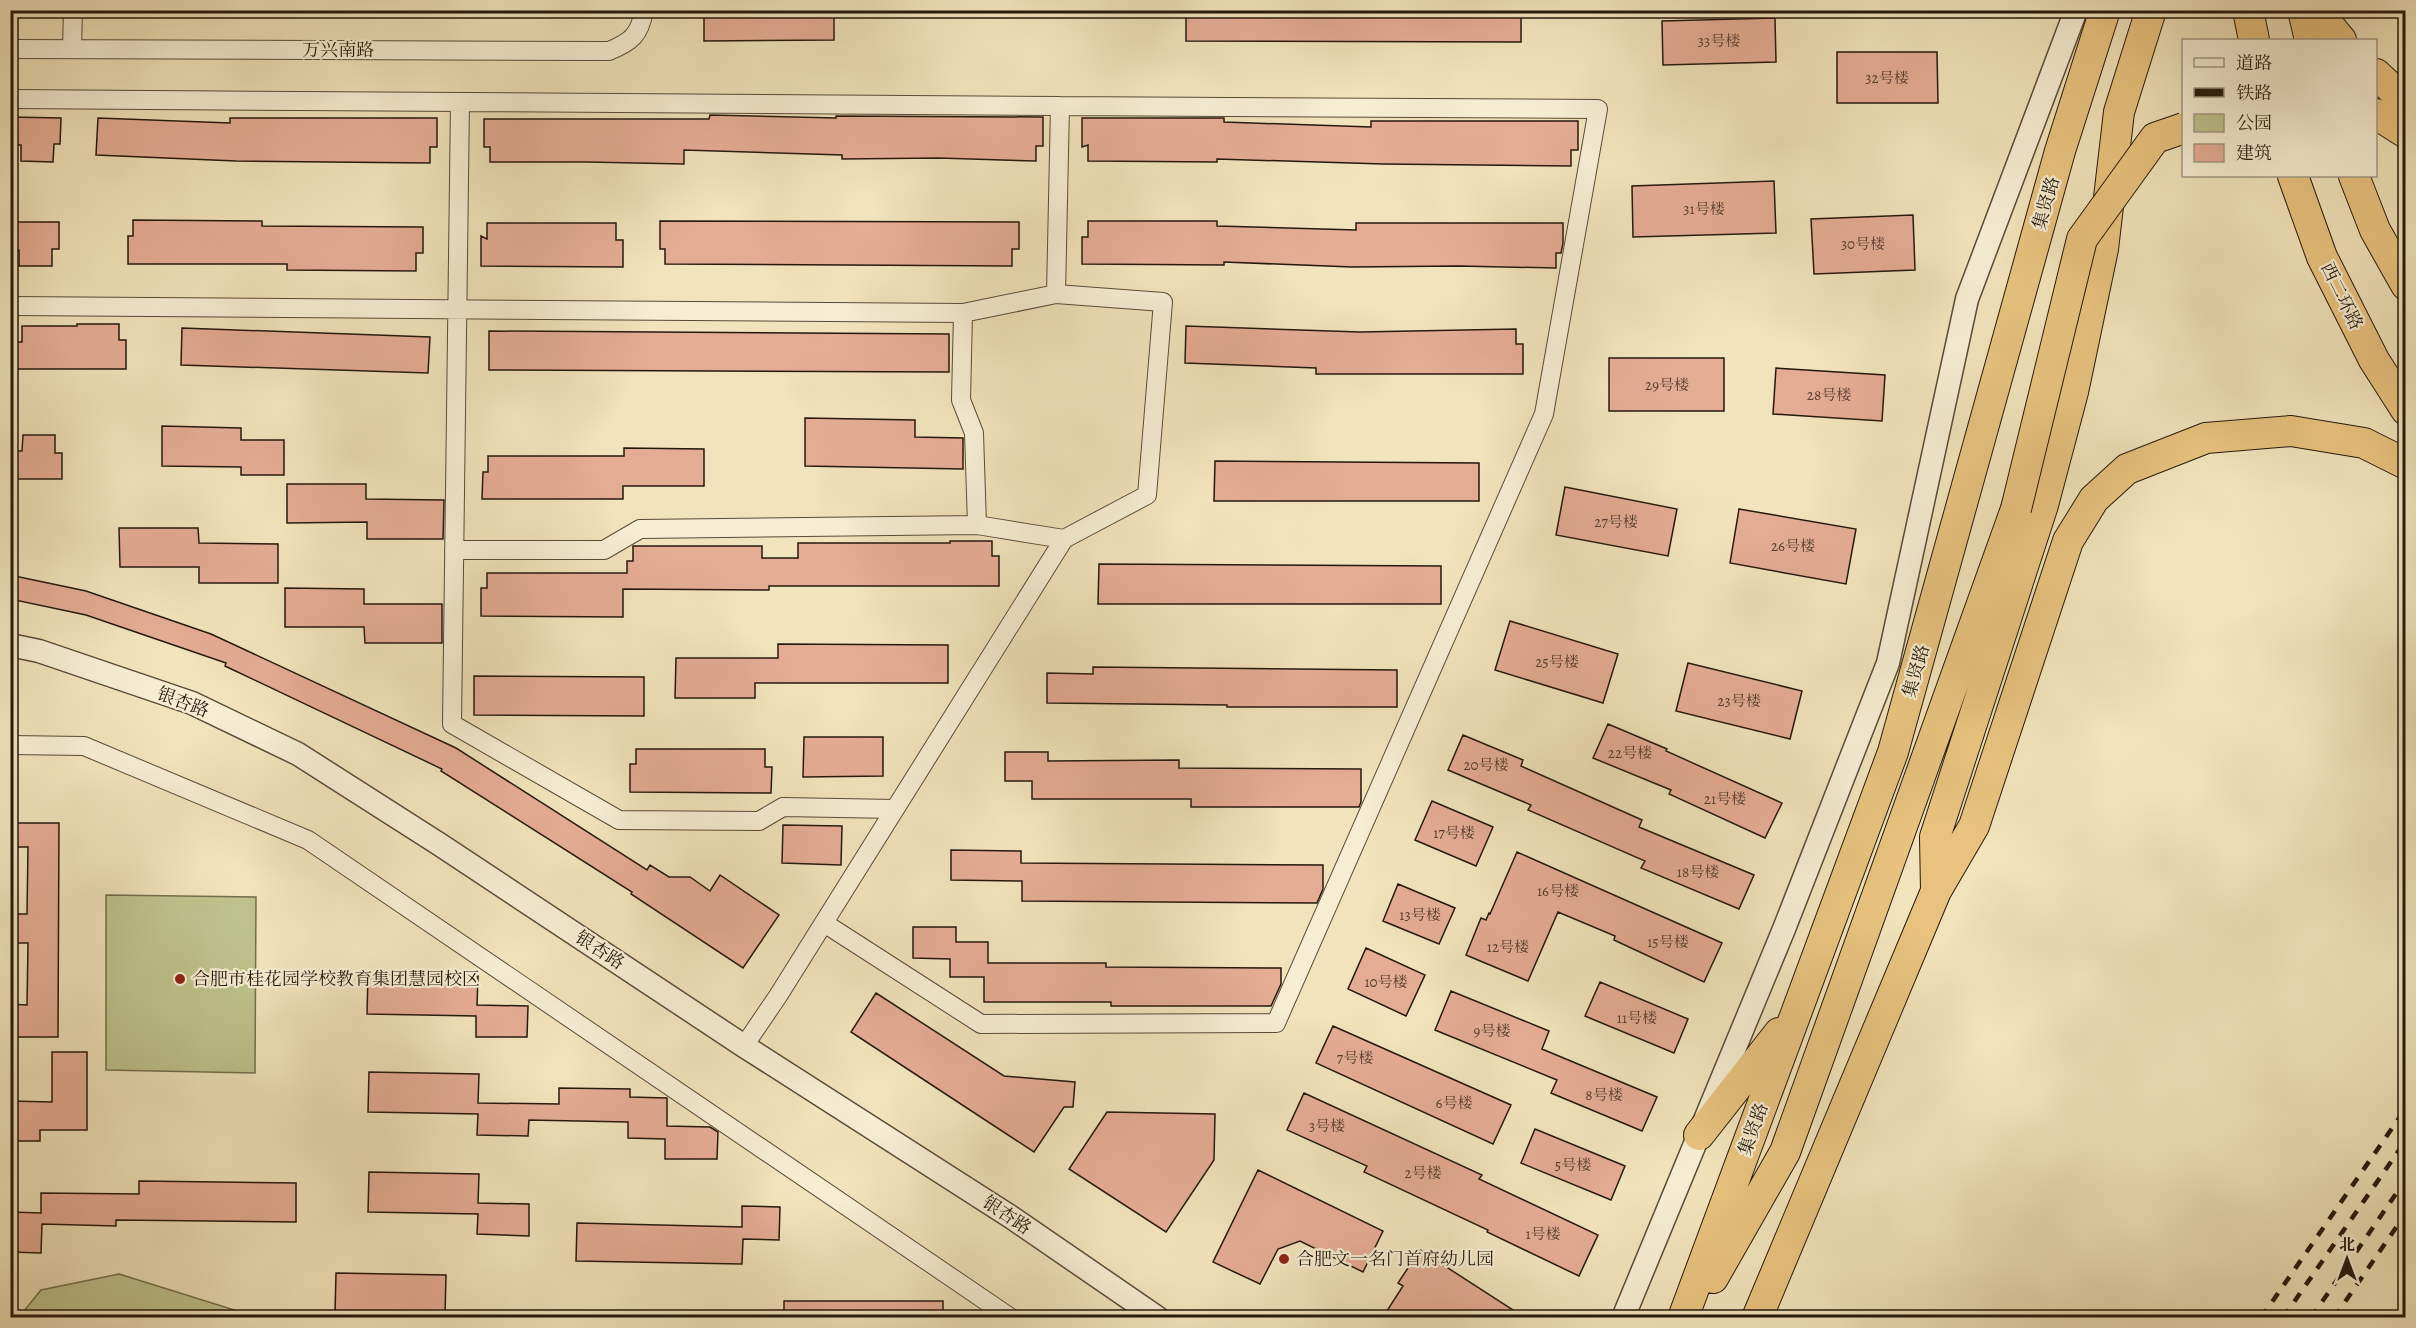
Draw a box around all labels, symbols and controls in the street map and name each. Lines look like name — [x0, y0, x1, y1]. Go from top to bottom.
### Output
house number: 33号楼 — [1698, 31, 1740, 51]
street label: 万兴南路 — [302, 38, 374, 62]
legend — [2182, 39, 2377, 177]
text: 道路 — [2236, 51, 2272, 75]
house number: 32号楼 — [1865, 68, 1909, 88]
text: 铁路 — [2236, 81, 2272, 105]
text: 公园 — [2236, 111, 2272, 135]
text: 建筑 — [2236, 141, 2272, 165]
street label: 集贤路 — [2027, 174, 2065, 232]
house number: 31号楼 — [1683, 199, 1725, 219]
house number: 30号楼 — [1841, 234, 1885, 254]
street label: 西二环路 — [2315, 258, 2369, 334]
house number: 29号楼 — [1645, 375, 1689, 395]
house number: 28号楼 — [1807, 385, 1851, 405]
house number: 27号楼 — [1594, 512, 1638, 532]
house number: 26号楼 — [1771, 536, 1815, 556]
street label: 集贤路 — [1897, 642, 1935, 700]
house number: 25号楼 — [1535, 652, 1579, 672]
street label: 银杏路 — [153, 681, 213, 723]
house number: 23号楼 — [1717, 691, 1761, 711]
house number: 22号楼 — [1608, 743, 1652, 763]
house number: 20号楼 — [1463, 755, 1509, 775]
house number: 21号楼 — [1704, 789, 1746, 809]
house number: 17号楼 — [1433, 823, 1475, 843]
house number: 18号楼 — [1677, 862, 1719, 882]
house number: 16号楼 — [1537, 881, 1579, 901]
house number: 13号楼 — [1399, 905, 1441, 925]
street label: 银杏路 — [571, 925, 629, 975]
house number: 15号楼 — [1647, 932, 1689, 952]
house number: 12号楼 — [1487, 937, 1529, 957]
place label: 合肥市桂花园学校教育集团慧园校区 — [192, 967, 480, 991]
marker: 合肥市桂花园学校教育集团慧园校区 — [173, 972, 187, 986]
house number: 10号楼 — [1364, 972, 1408, 992]
house number: 11号楼 — [1617, 1008, 1657, 1028]
house number: 9号楼 — [1474, 1021, 1510, 1041]
house number: 7号楼 — [1337, 1048, 1373, 1068]
house number: 8号楼 — [1585, 1085, 1623, 1105]
house number: 6号楼 — [1436, 1093, 1472, 1113]
street label: 集贤路 — [1732, 1100, 1774, 1158]
house number: 3号楼 — [1309, 1116, 1345, 1136]
house number: 5号楼 — [1555, 1155, 1591, 1175]
house number: 2号楼 — [1404, 1163, 1442, 1183]
street label: 银杏路 — [978, 1190, 1036, 1240]
house number: 1号楼 — [1525, 1224, 1561, 1244]
north arrow — [2317, 1229, 2377, 1289]
text: 北 — [2339, 1234, 2355, 1256]
place label: 合肥文一名门首府幼儿园 — [1296, 1247, 1494, 1271]
marker: 合肥文一名门首府幼儿园 — [1277, 1252, 1291, 1266]

